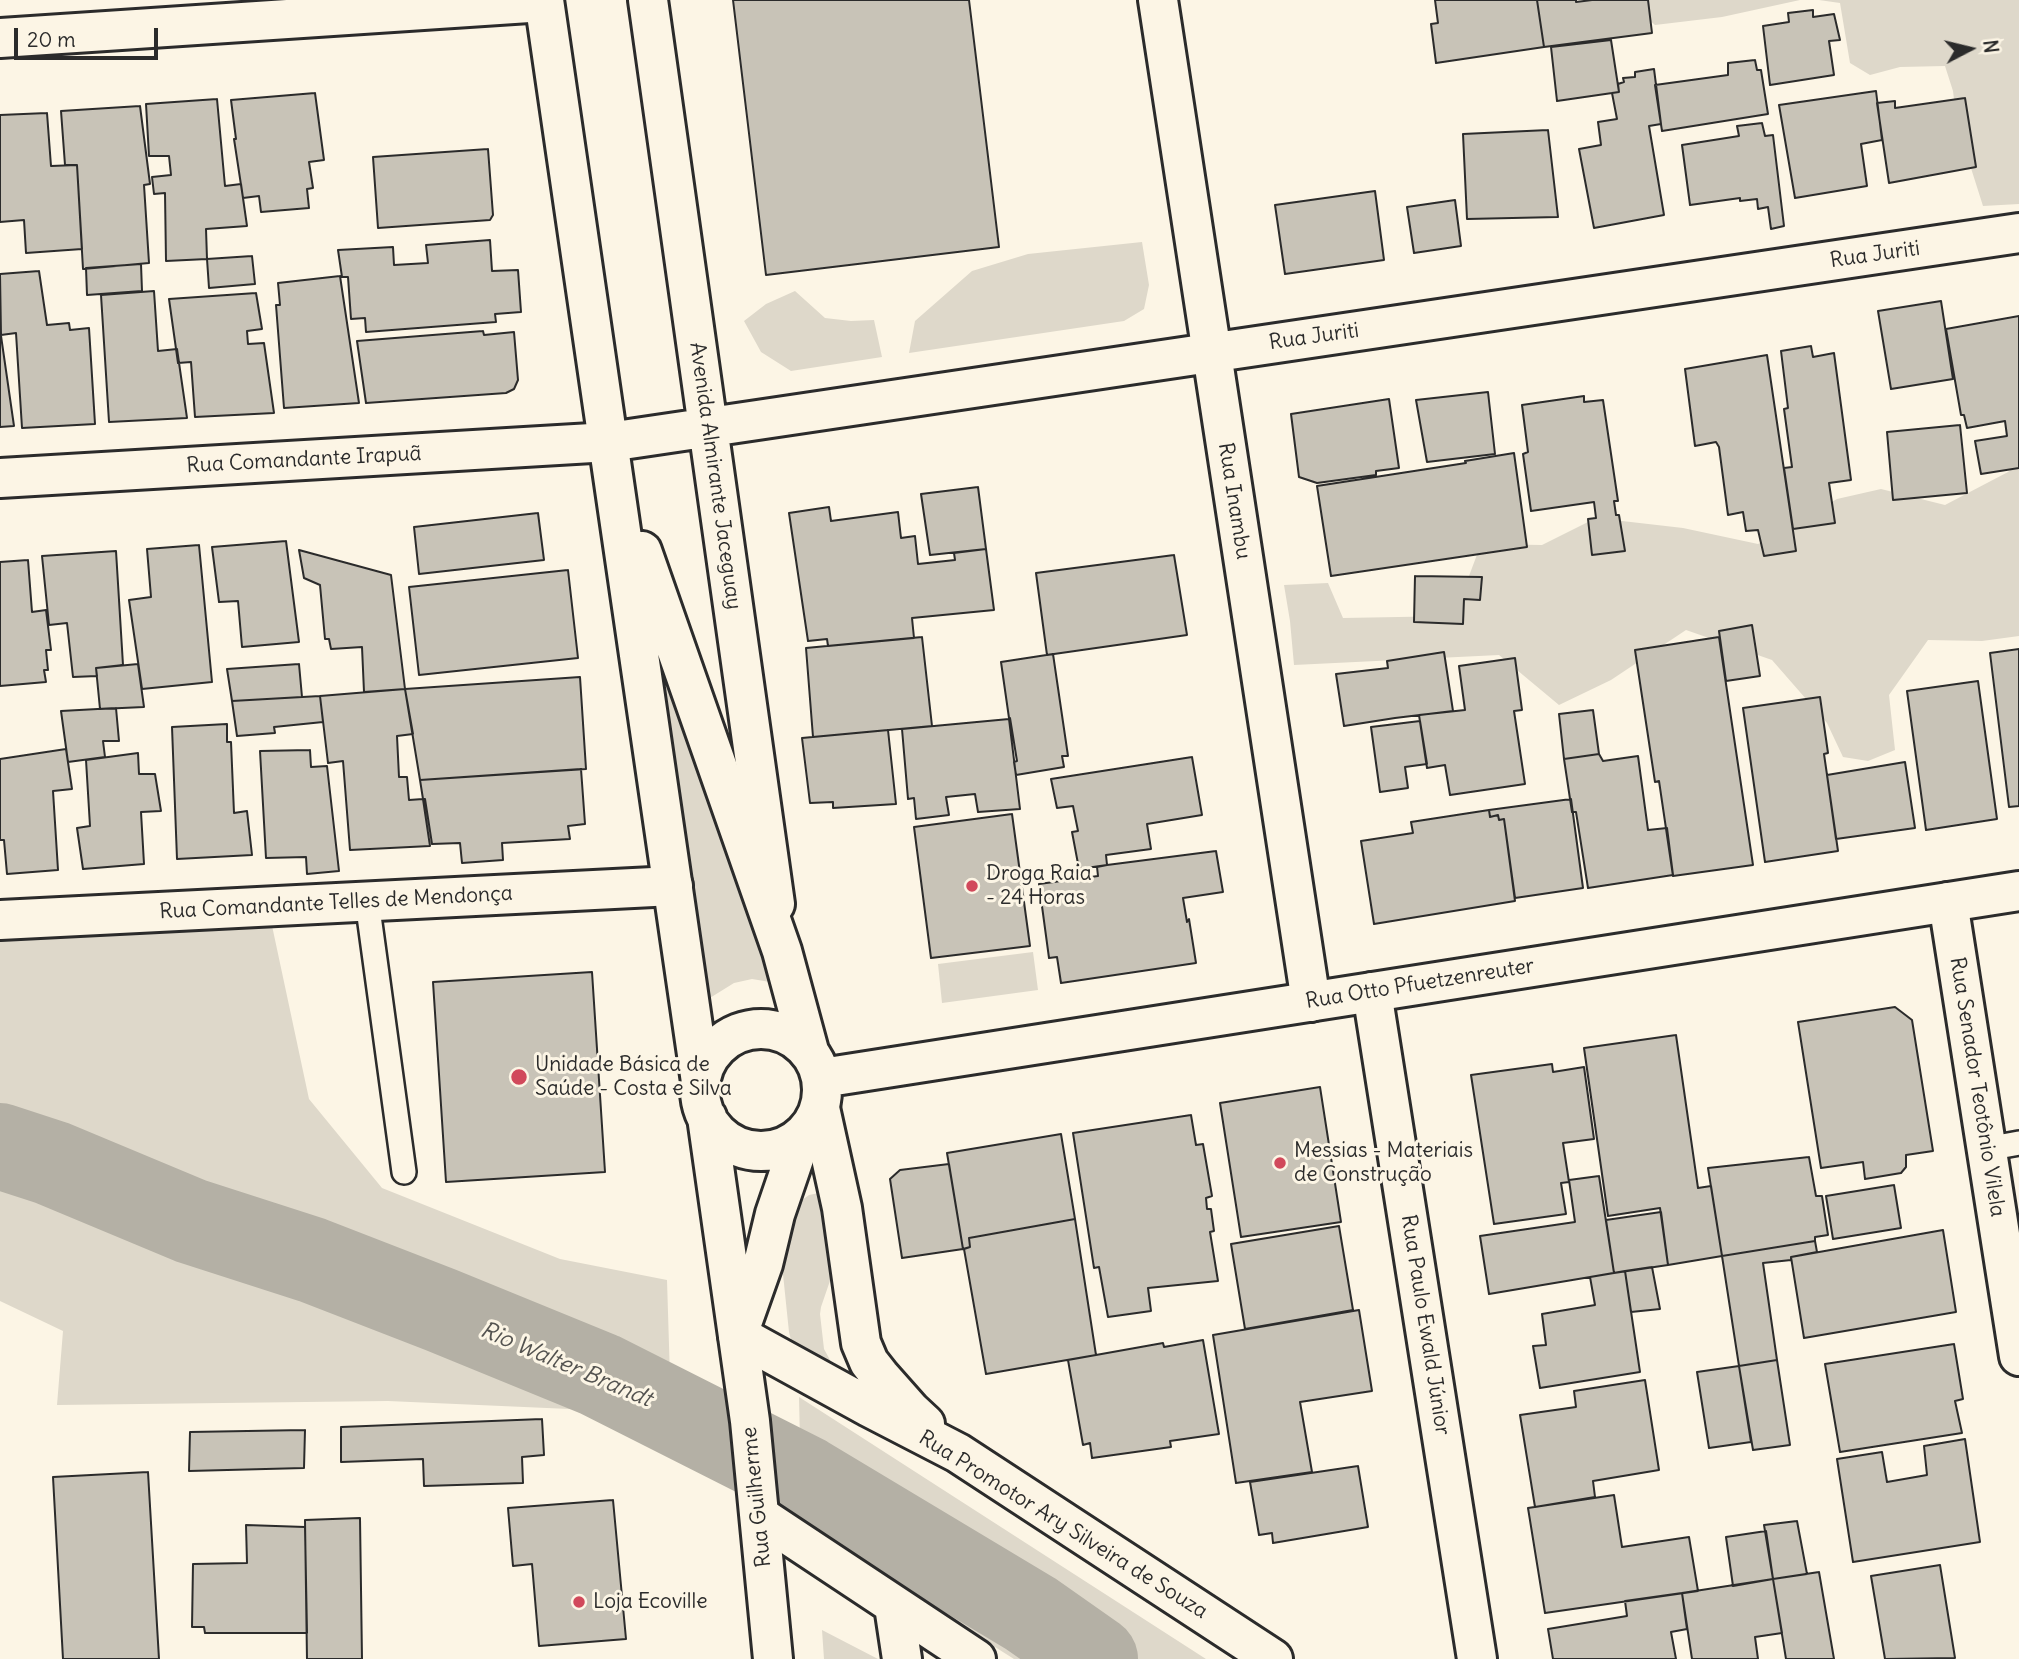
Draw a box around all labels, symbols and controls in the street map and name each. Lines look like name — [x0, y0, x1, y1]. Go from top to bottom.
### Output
scale bar — [18, 14, 161, 58]
north arrow — [1935, 14, 2005, 84]
text: 20 m — [27, 26, 76, 53]
text: N — [1978, 38, 2004, 54]
street label: Rua Juriti — [1829, 236, 1921, 274]
street label: Rua Juriti — [1268, 318, 1360, 356]
street label: Avenida Almirante Jaceguay — [684, 341, 746, 611]
street label: Rua Comandante Irapuã — [186, 441, 422, 479]
street label: Rua Inambu — [1212, 441, 1256, 561]
place label: Droga Raia - 24 Horas — [986, 861, 1092, 911]
marker: Droga Raia - 24 Horas — [964, 878, 980, 894]
street label: Rua Comandante Telles de Mendonça — [159, 881, 513, 925]
street label: Rua Otto Pfuetzenreuter — [1304, 953, 1536, 1015]
street label: Rua Senador Teotônio Vilela — [1944, 955, 2010, 1219]
place label: Unidade Básica de Saúde - Costa e Silva — [535, 1052, 732, 1102]
marker: Unidade Básica de Saúde - Costa e Silva — [509, 1067, 529, 1087]
place label: Messias - Materiais de Construção — [1294, 1138, 1473, 1188]
marker: Messias - Materiais de Construção — [1272, 1155, 1288, 1171]
street label: Rua Paulo Ewald Júnior — [1395, 1213, 1455, 1437]
water label: Rio Walter Brandt — [476, 1316, 656, 1414]
street label: Rua Promotor Ary Silveira de Souza — [914, 1425, 1212, 1625]
street label: Rua Guilherme — [737, 1426, 777, 1568]
place label: Loja Ecoville — [593, 1589, 708, 1615]
marker: Loja Ecoville — [571, 1594, 587, 1610]

